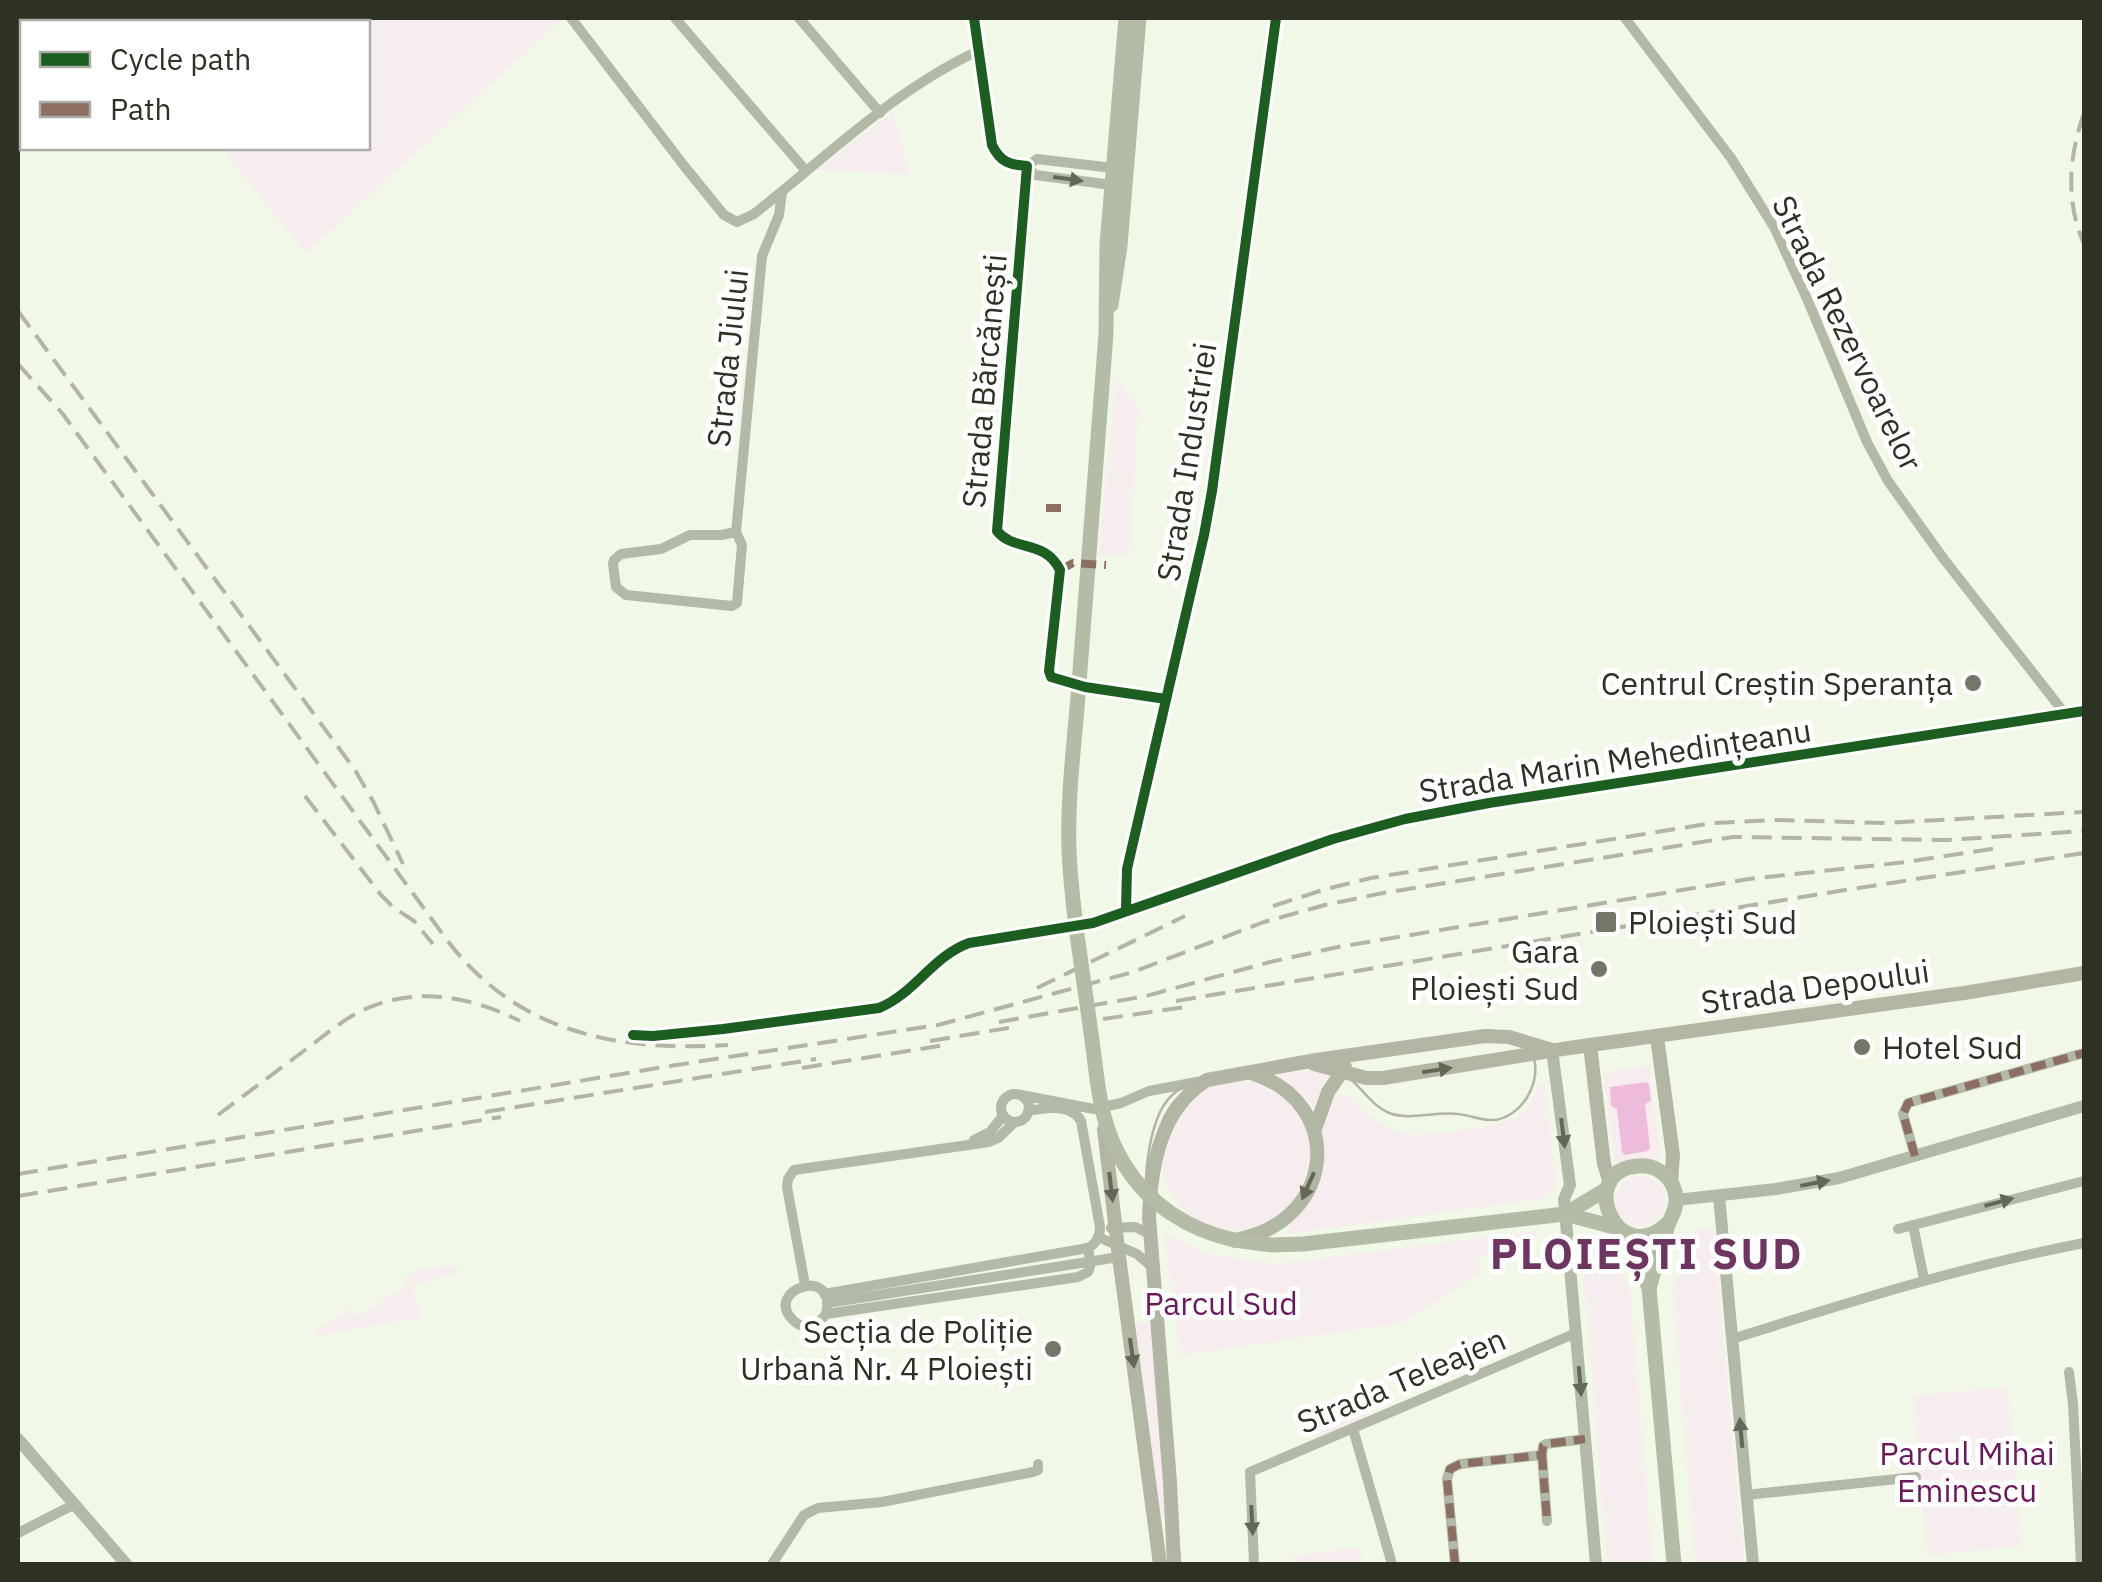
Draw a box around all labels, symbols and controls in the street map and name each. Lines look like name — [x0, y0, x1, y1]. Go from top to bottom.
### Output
legend — [20, 20, 370, 150]
text: Cycle path — [110, 39, 251, 78]
text: Path — [110, 89, 171, 128]
one-way arrow — [1052, 171, 1084, 187]
street label: Strada Rezervoarelor — [1763, 188, 1933, 478]
street label: Strada Bărcănești — [952, 252, 1016, 510]
street label: Strada Jiului — [697, 267, 757, 449]
street label: Strada Industriei — [1146, 340, 1226, 584]
place label: Centrul Creștin Speranța — [1601, 662, 1953, 704]
marker: Centrul Creștin Speranța — [1962, 672, 1984, 694]
street label: Strada Marin Mehedințeanu — [1416, 708, 1814, 812]
place label: Ploiești Sud — [1628, 901, 1797, 943]
marker: Ploiești Sud — [1593, 909, 1619, 935]
place label: Gara Ploiești Sud — [1410, 930, 1579, 1009]
street label: Strada Depoului — [1698, 949, 1932, 1023]
marker: Gara Ploiești Sud — [1588, 958, 1610, 980]
place label: Hotel Sud — [1882, 1026, 2023, 1068]
marker: Hotel Sud — [1851, 1036, 1873, 1058]
one-way arrow — [1422, 1061, 1453, 1077]
one-way arrow — [1555, 1117, 1571, 1149]
one-way arrow — [1300, 1171, 1316, 1201]
one-way arrow — [1103, 1172, 1119, 1204]
one-way arrow — [1800, 1174, 1831, 1190]
one-way arrow — [1983, 1194, 2014, 1210]
district label: PLOIEȘTI SUD — [1490, 1226, 1804, 1281]
park label: Parcul Sud — [1144, 1282, 1298, 1324]
place label: Secția de Poliție Urbană Nr. 4 Ploiești — [740, 1310, 1033, 1389]
street label: Strada Teleajen — [1290, 1317, 1512, 1443]
marker: Secția de Poliție Urbană Nr. 4 Ploiești — [1042, 1338, 1064, 1360]
one-way arrow — [1125, 1338, 1141, 1370]
one-way arrow — [1572, 1366, 1588, 1398]
one-way arrow — [1732, 1416, 1748, 1448]
park label: Parcul Mihai Eminescu — [1879, 1432, 2055, 1511]
one-way arrow — [1244, 1505, 1260, 1537]

